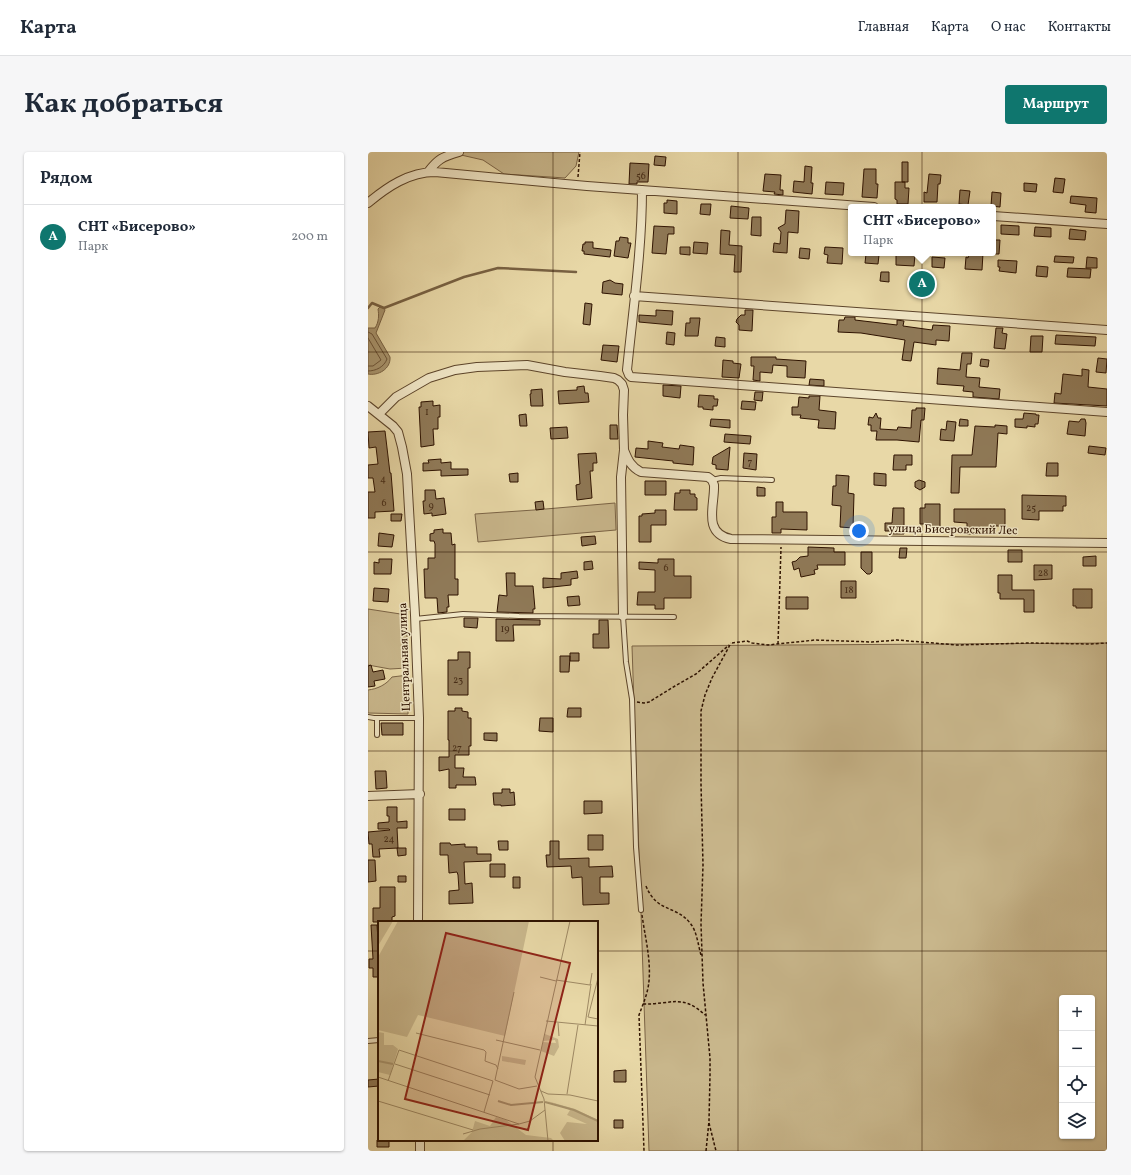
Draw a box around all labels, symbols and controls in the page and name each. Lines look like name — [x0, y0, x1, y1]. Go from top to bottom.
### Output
text: Карта — [20, 15, 77, 41]
text: Главная — [858, 18, 909, 37]
text: Карта — [931, 18, 969, 37]
text: О нас — [991, 18, 1026, 37]
text: Контакты — [1048, 18, 1111, 37]
text: Как добраться — [24, 85, 223, 124]
button: Маршрут — [1005, 85, 1107, 124]
text: Рядом — [40, 167, 93, 190]
house number: 56 — [636, 169, 646, 183]
popup — [848, 204, 996, 256]
text: СНТ «Бисерово» — [863, 211, 981, 232]
text: СНТ «Бисерово» — [78, 217, 196, 238]
text: A — [48, 228, 58, 246]
text: 200 m — [291, 228, 328, 246]
text: Парк — [863, 232, 893, 250]
text: Парк — [78, 238, 108, 256]
pin: A — [909, 269, 935, 299]
house number: 1 — [425, 405, 429, 419]
house number: 7 — [748, 455, 753, 469]
house number: 4 — [380, 472, 386, 486]
house number: 6 — [381, 496, 387, 510]
house number: 9 — [428, 499, 434, 513]
house number: 25 — [1026, 501, 1036, 515]
your location — [849, 521, 869, 541]
street label: улица Бисеровский Лес — [888, 521, 1018, 539]
house number: 6 — [663, 561, 669, 575]
house number: 28 — [1038, 566, 1048, 580]
house number: 18 — [845, 583, 853, 597]
street label: Центральная улица — [395, 602, 415, 712]
house number: 19 — [500, 622, 510, 636]
house number: 23 — [453, 673, 463, 687]
house number: 27 — [452, 741, 462, 755]
house number: 24 — [383, 832, 395, 846]
inset map — [378, 921, 598, 1141]
map controls — [1059, 995, 1095, 1139]
button: + — [1059, 995, 1095, 1031]
button: − — [1059, 1031, 1095, 1067]
button: locate — [1059, 1067, 1095, 1103]
button: layers — [1059, 1103, 1095, 1139]

